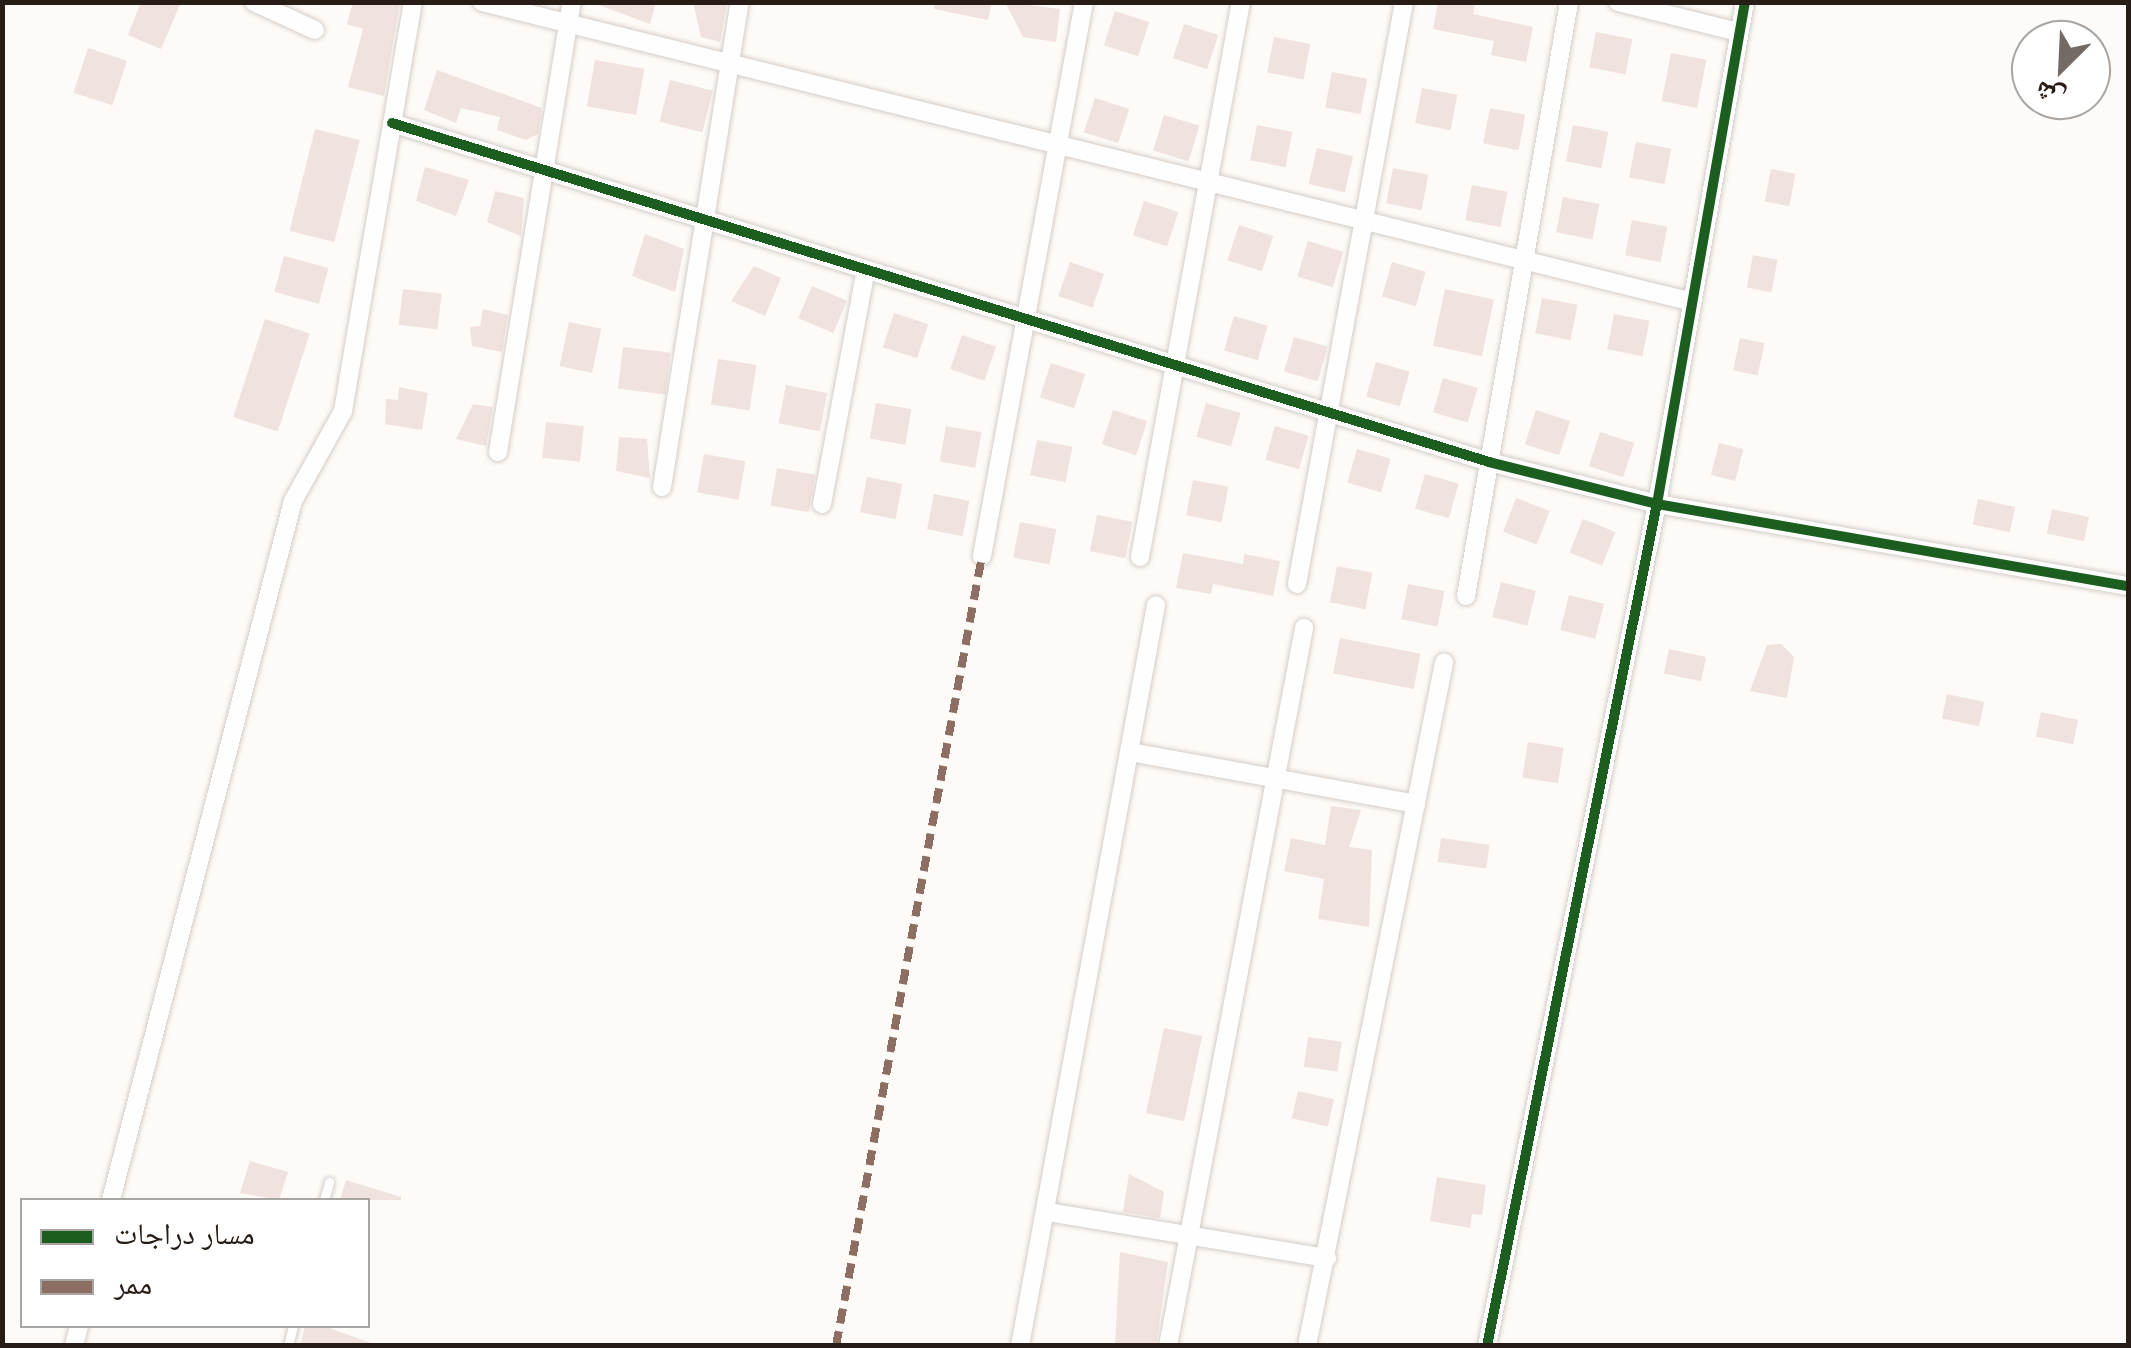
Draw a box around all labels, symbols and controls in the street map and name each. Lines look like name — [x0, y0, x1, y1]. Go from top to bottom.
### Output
north arrow — [2011, 20, 2111, 120]
text: ش — [2028, 72, 2071, 119]
legend — [20, 1198, 370, 1328]
text: مسار دراجات — [114, 1213, 255, 1254]
text: ممر — [114, 1263, 152, 1304]

